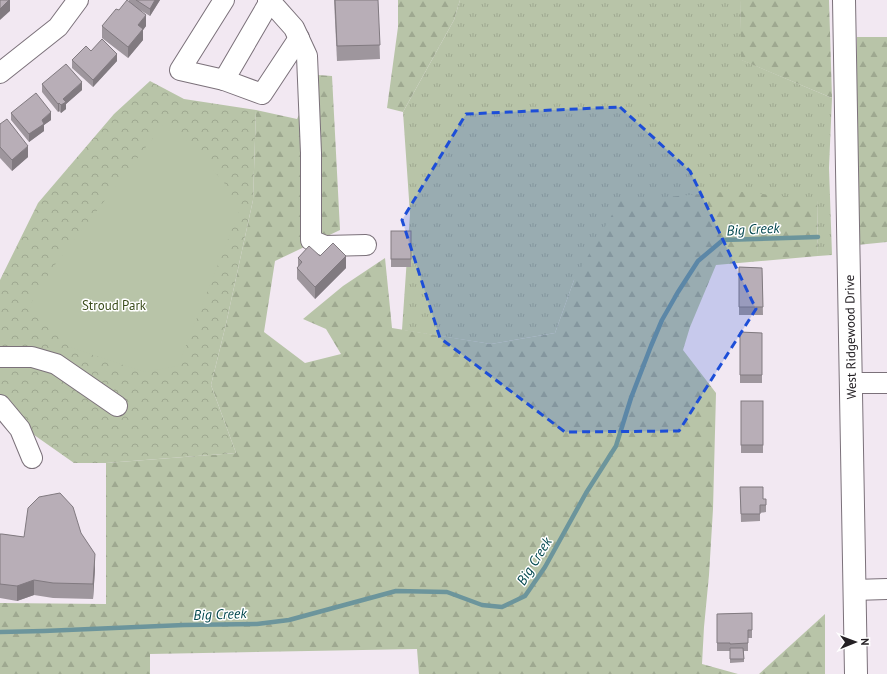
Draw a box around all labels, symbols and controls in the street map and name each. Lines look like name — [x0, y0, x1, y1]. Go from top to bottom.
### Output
water label: Big Creek — [726, 219, 781, 239]
street label: West Ridgewood Drive — [841, 274, 860, 400]
park label: Stroud Park — [82, 297, 147, 314]
water label: Big Creek — [512, 533, 556, 588]
water label: Big Creek — [193, 604, 248, 624]
north arrow — [835, 622, 875, 662]
text: N — [858, 638, 872, 646]

